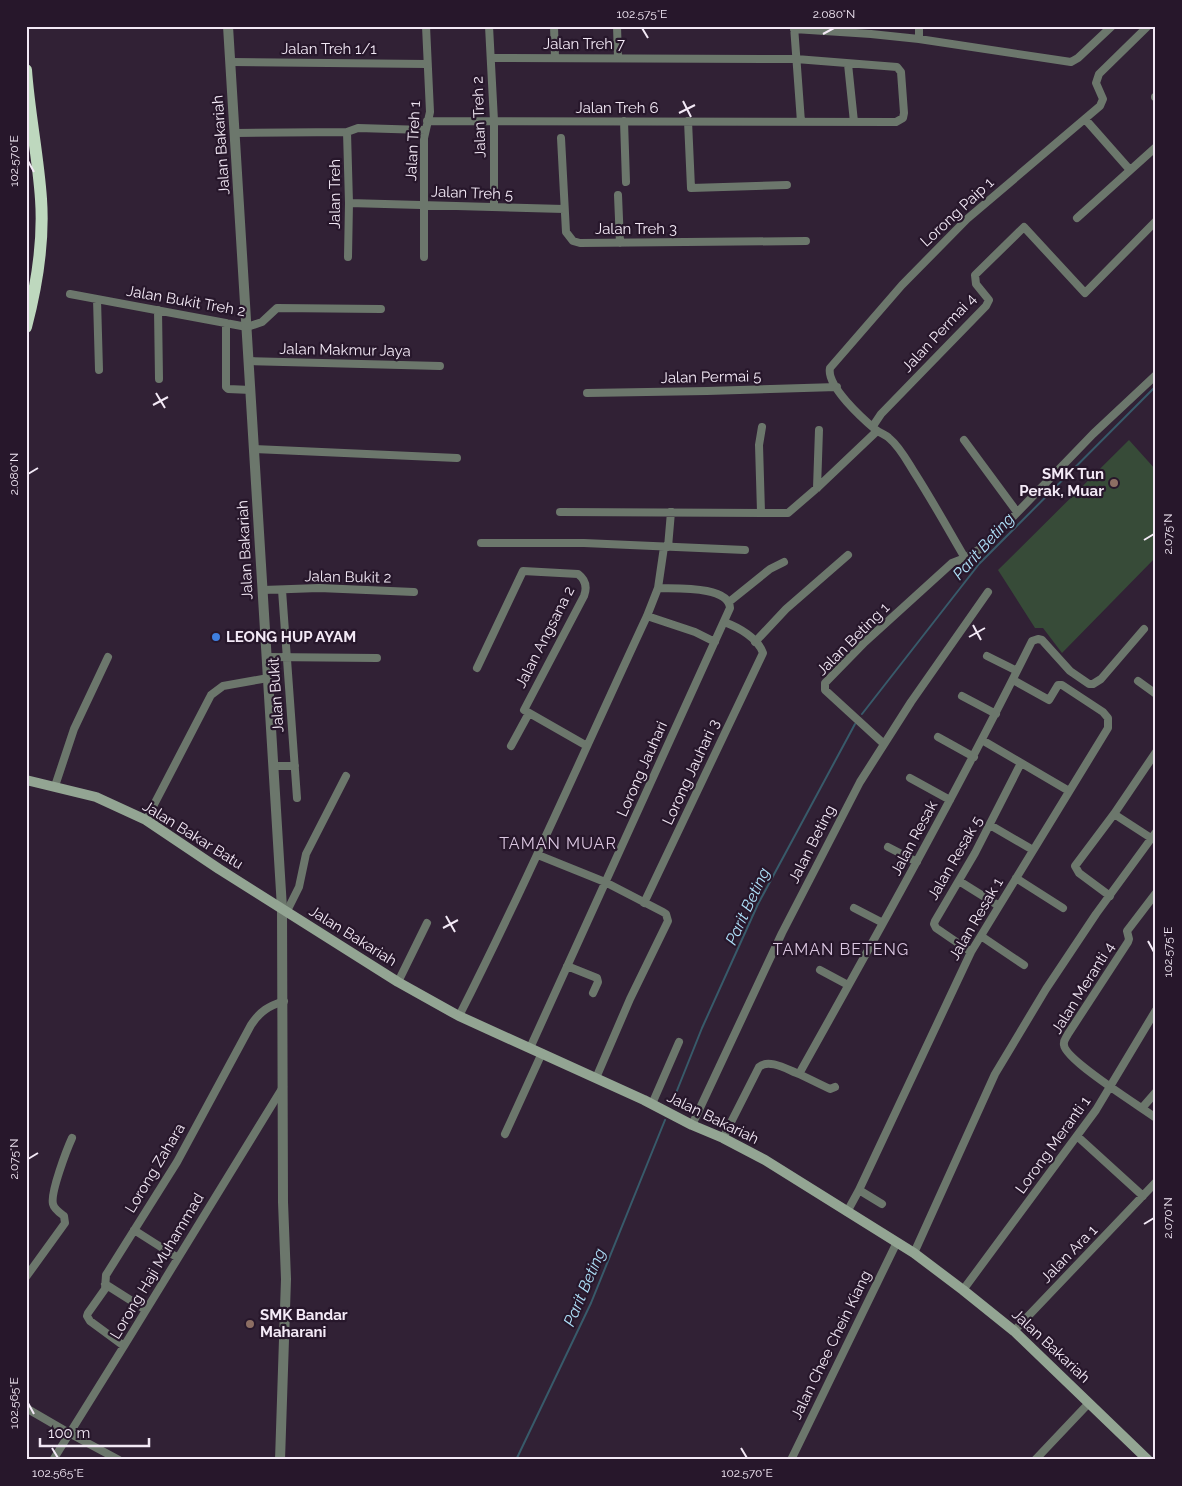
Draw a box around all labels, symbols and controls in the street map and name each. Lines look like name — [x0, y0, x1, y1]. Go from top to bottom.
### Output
text: 102.575°E — [617, 7, 667, 21]
text: 2.080°N — [813, 7, 855, 21]
street label: Jalan Treh 7 — [543, 35, 625, 53]
street label: Jalan Treh 1/1 — [281, 40, 377, 58]
street label: Jalan Treh 2 — [469, 76, 489, 158]
street label: Jalan Bakariah — [209, 95, 233, 195]
street label: Jalan Treh 6 — [576, 99, 658, 117]
street label: Jalan Treh 1 — [402, 100, 424, 182]
text: 102.570°E — [7, 135, 21, 187]
street label: Jalan Treh — [326, 159, 344, 229]
street label: Lorong Paip 1 — [917, 173, 998, 250]
street label: Jalan Treh 5 — [431, 183, 513, 203]
street label: Jalan Treh 3 — [595, 220, 677, 238]
street label: Jalan Bukit Treh 2 — [125, 282, 247, 320]
street label: Jalan Permai 4 — [898, 290, 980, 376]
street label: Jalan Makmur Jaya — [279, 340, 411, 360]
street label: Jalan Permai 5 — [661, 367, 761, 387]
text: 2.080°N — [7, 453, 21, 495]
place label: SMK Tun Perak, Muar — [1019, 465, 1104, 500]
marker: SMK Tun Perak, Muar — [1108, 477, 1120, 489]
street label: Jalan Bakariah — [233, 500, 257, 600]
water label: Parit Beting — [949, 509, 1018, 583]
text: 2.075°N — [1161, 513, 1175, 555]
street label: Jalan Bukit 2 — [304, 567, 392, 587]
street label: Jalan Angsana 2 — [512, 583, 578, 691]
street label: Jalan Beting 1 — [813, 599, 893, 679]
place label: LEONG HUP AYAM — [226, 628, 356, 646]
marker: LEONG HUP AYAM — [210, 631, 222, 643]
street label: Jalan Bukit — [264, 657, 288, 733]
street label: Lorong Jauhari 3 — [659, 716, 723, 828]
street label: Lorong Jauhari — [613, 719, 671, 819]
street label: Jalan Bakar Batu — [139, 797, 247, 873]
street label: Jalan Resak — [887, 798, 941, 878]
street label: Jalan Beting — [785, 802, 839, 886]
street label: Jalan Resak 5 — [924, 813, 986, 903]
district label: TAMAN MUAR — [499, 834, 617, 853]
water label: Parit Beting — [721, 864, 774, 948]
street label: Jalan Resak 1 — [945, 874, 1007, 963]
street label: Jalan Bakariah — [306, 902, 400, 970]
text: 102.575°E — [1161, 927, 1175, 977]
street label: Jalan Meranti 4 — [1048, 939, 1118, 1037]
district label: TAMAN BETENG — [773, 940, 909, 959]
street label: Jalan Bakariah — [664, 1088, 762, 1148]
street label: Lorong Meranti 1 — [1012, 1092, 1095, 1197]
street label: Lorong Zahara — [121, 1120, 189, 1216]
text: 2.075°N — [7, 1138, 21, 1180]
street label: Lorong Haji Muhammad — [106, 1190, 208, 1342]
text: 2.070°N — [1161, 1197, 1175, 1239]
street label: Jalan Ara 1 — [1037, 1221, 1101, 1287]
water label: Parit Beting — [560, 1245, 610, 1329]
street label: Jalan Chee Chein Kiang — [787, 1268, 875, 1422]
street label: Jalan Bakariah — [1008, 1305, 1094, 1387]
place label: SMK Bandar Maharani — [260, 1306, 348, 1341]
marker: SMK Bandar Maharani — [244, 1318, 256, 1330]
text: 102.565°E — [7, 1377, 21, 1429]
scale bar — [40, 1416, 149, 1448]
text: 100 m — [48, 1424, 90, 1442]
text: 102.565°E — [32, 1466, 84, 1480]
text: 102.570°E — [721, 1466, 773, 1480]

